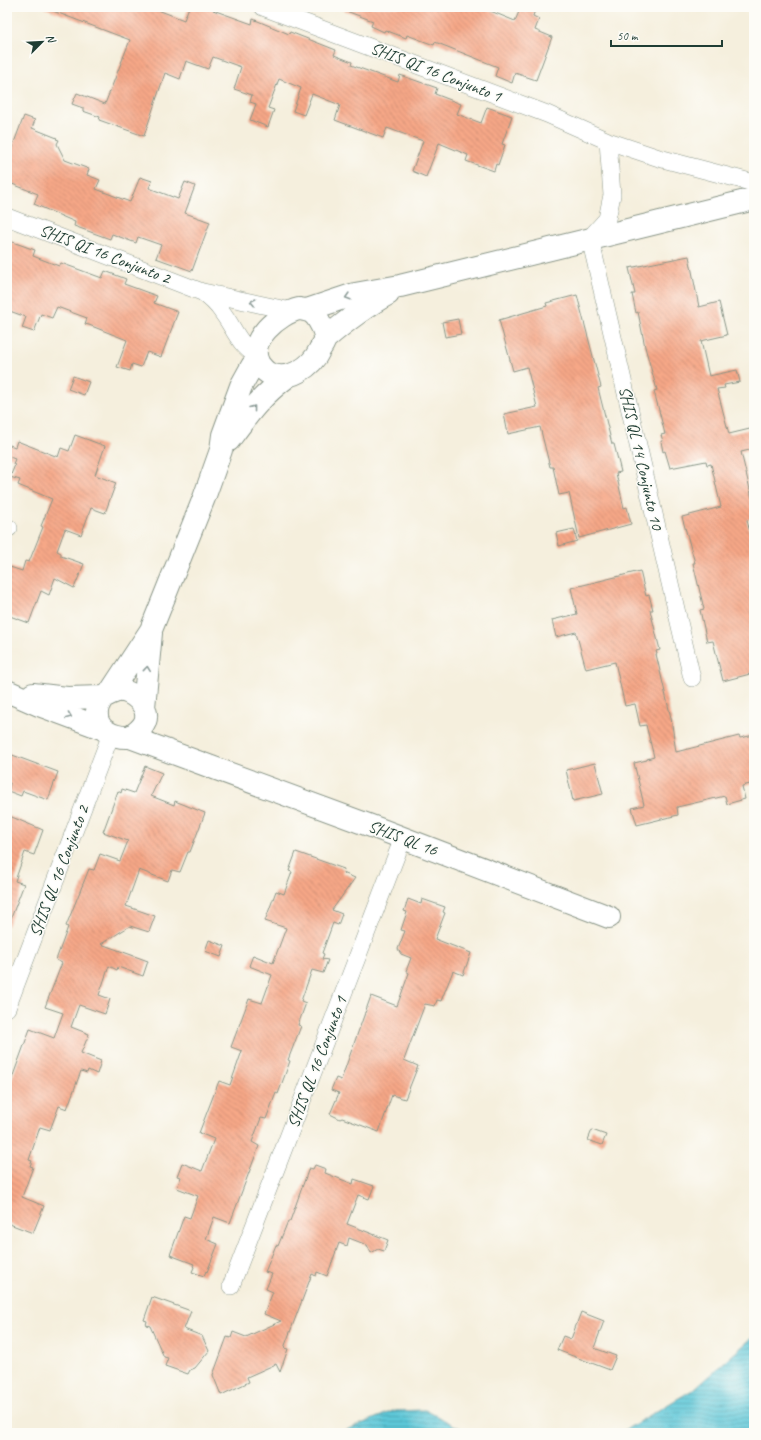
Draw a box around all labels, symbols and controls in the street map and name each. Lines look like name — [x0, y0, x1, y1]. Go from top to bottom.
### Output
north arrow — [22, 22, 62, 62]
scale bar — [611, 22, 722, 48]
text: 50 m — [617, 28, 639, 44]
text: N — [43, 32, 60, 46]
street label: SHIS QI 16 Conjunto 1 — [368, 37, 506, 107]
street label: SHIS QI 16 Conjunto 2 — [37, 219, 175, 289]
one-way arrow — [345, 292, 352, 300]
one-way arrow — [250, 299, 257, 307]
street label: SHIS QL 14 Conjunto 10 — [614, 384, 668, 533]
one-way arrow — [248, 405, 255, 412]
one-way arrow — [143, 665, 152, 672]
one-way arrow — [66, 712, 73, 720]
street label: SHIS QL 16 Conjunto 2 — [24, 801, 94, 940]
street label: SHIS QL 16 — [366, 815, 442, 861]
street label: SHIS QL 16 Conjunto 1 — [282, 992, 352, 1131]

